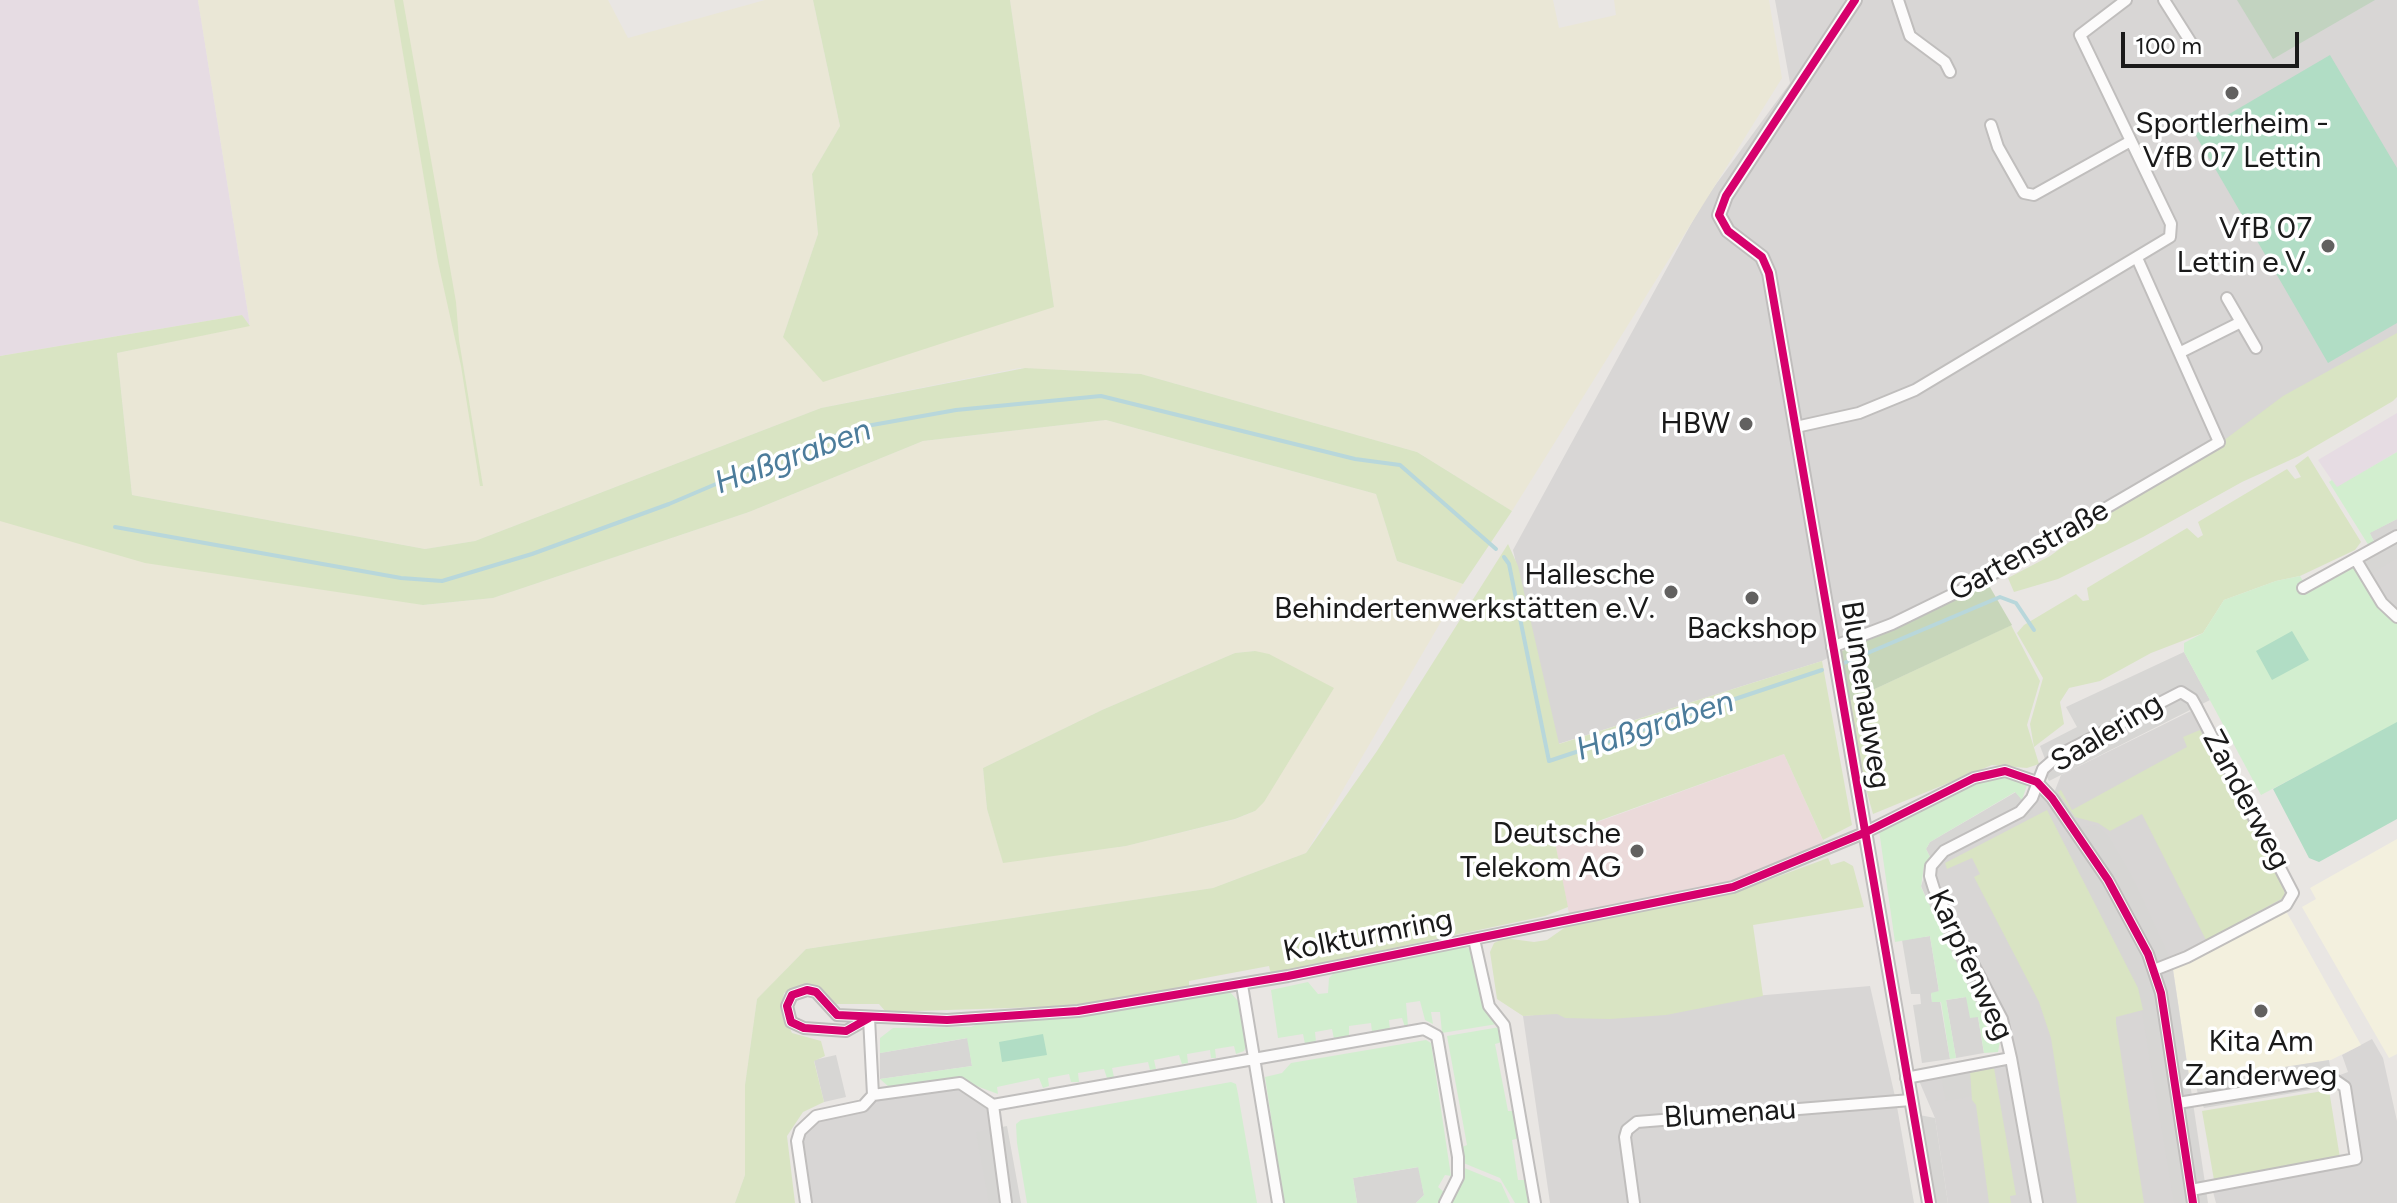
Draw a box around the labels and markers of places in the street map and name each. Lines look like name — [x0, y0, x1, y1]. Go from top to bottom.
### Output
marker: Sportlerheim - VfB 07 Lettin — [2223, 84, 2241, 102]
place label: Sportlerheim - VfB 07 Lettin — [2135, 106, 2329, 176]
place label: VfB 07 Lettin e.V. — [2177, 211, 2312, 282]
marker: VfB 07 Lettin e.V. — [2319, 237, 2337, 255]
place label: HBW — [1660, 406, 1730, 442]
marker: HBW — [1737, 415, 1755, 433]
place label: Hallesche Behindertenwerkstätten e.V. — [1274, 557, 1655, 628]
marker: Hallesche Behindertenwerkstätten e.V. — [1662, 583, 1680, 601]
marker: Backshop — [1743, 589, 1761, 607]
place label: Backshop — [1687, 611, 1817, 647]
place label: Deutsche Telekom AG — [1460, 816, 1621, 886]
marker: Deutsche Telekom AG — [1628, 842, 1646, 860]
marker: Kita Am Zanderweg — [2252, 1002, 2270, 1020]
place label: Kita Am Zanderweg — [2185, 1024, 2337, 1094]

